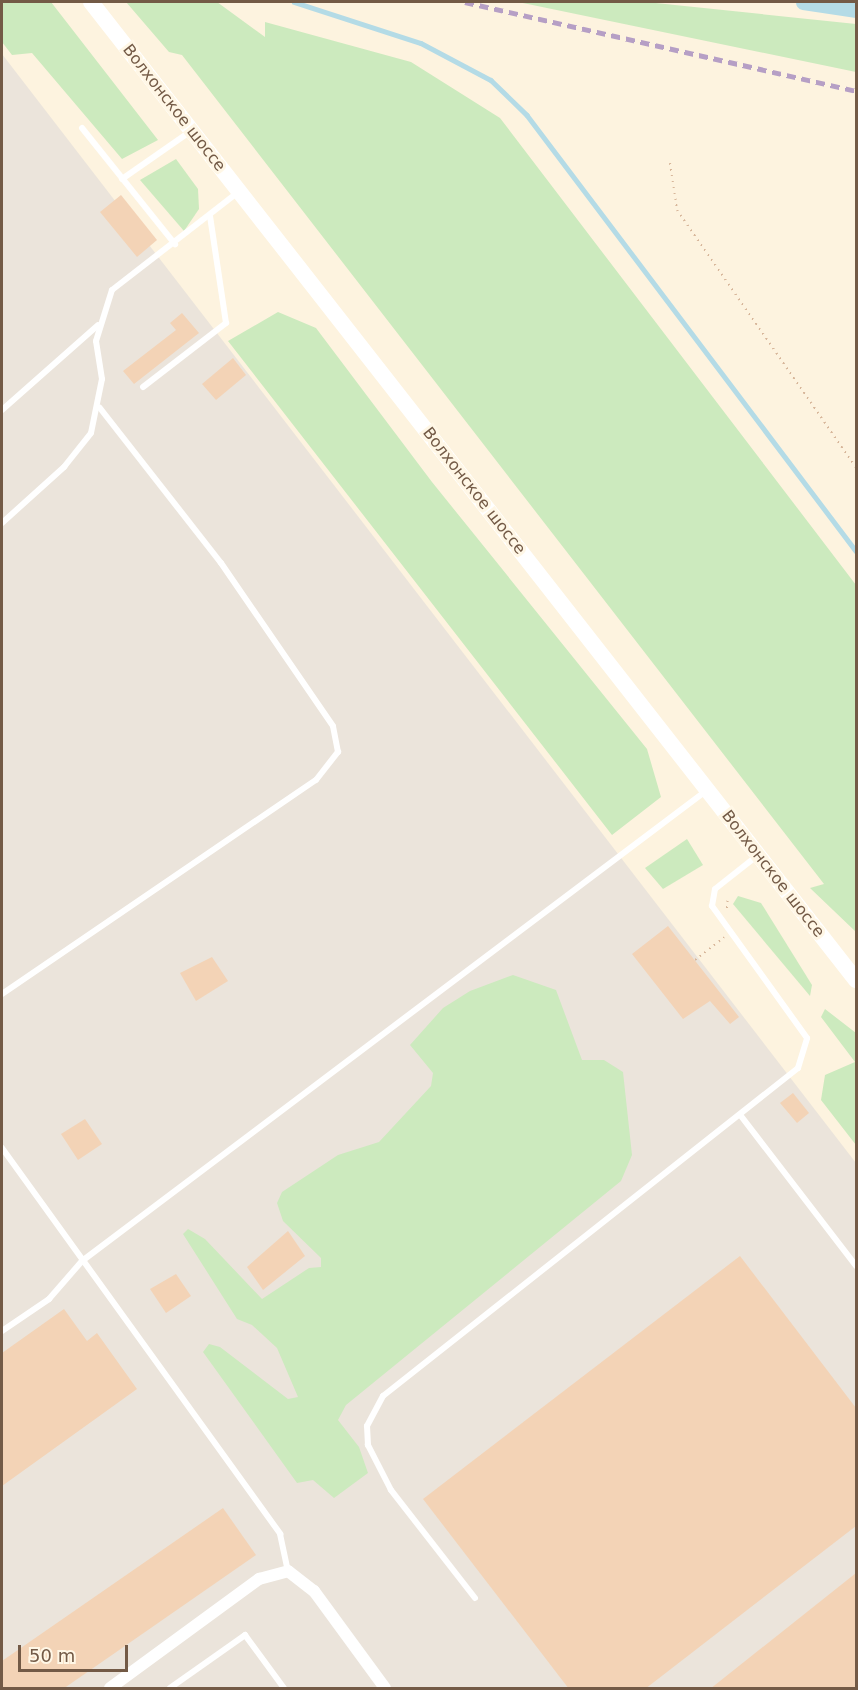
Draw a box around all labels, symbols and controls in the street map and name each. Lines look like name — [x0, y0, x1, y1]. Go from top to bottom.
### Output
street label: Волхонское шоссе — [118, 41, 230, 175]
street label: Волхонское шоссе — [418, 424, 530, 558]
street label: Волхонское шоссе — [717, 807, 829, 941]
scale bar — [21, 1633, 130, 1671]
text: 50 m — [29, 1645, 75, 1666]

